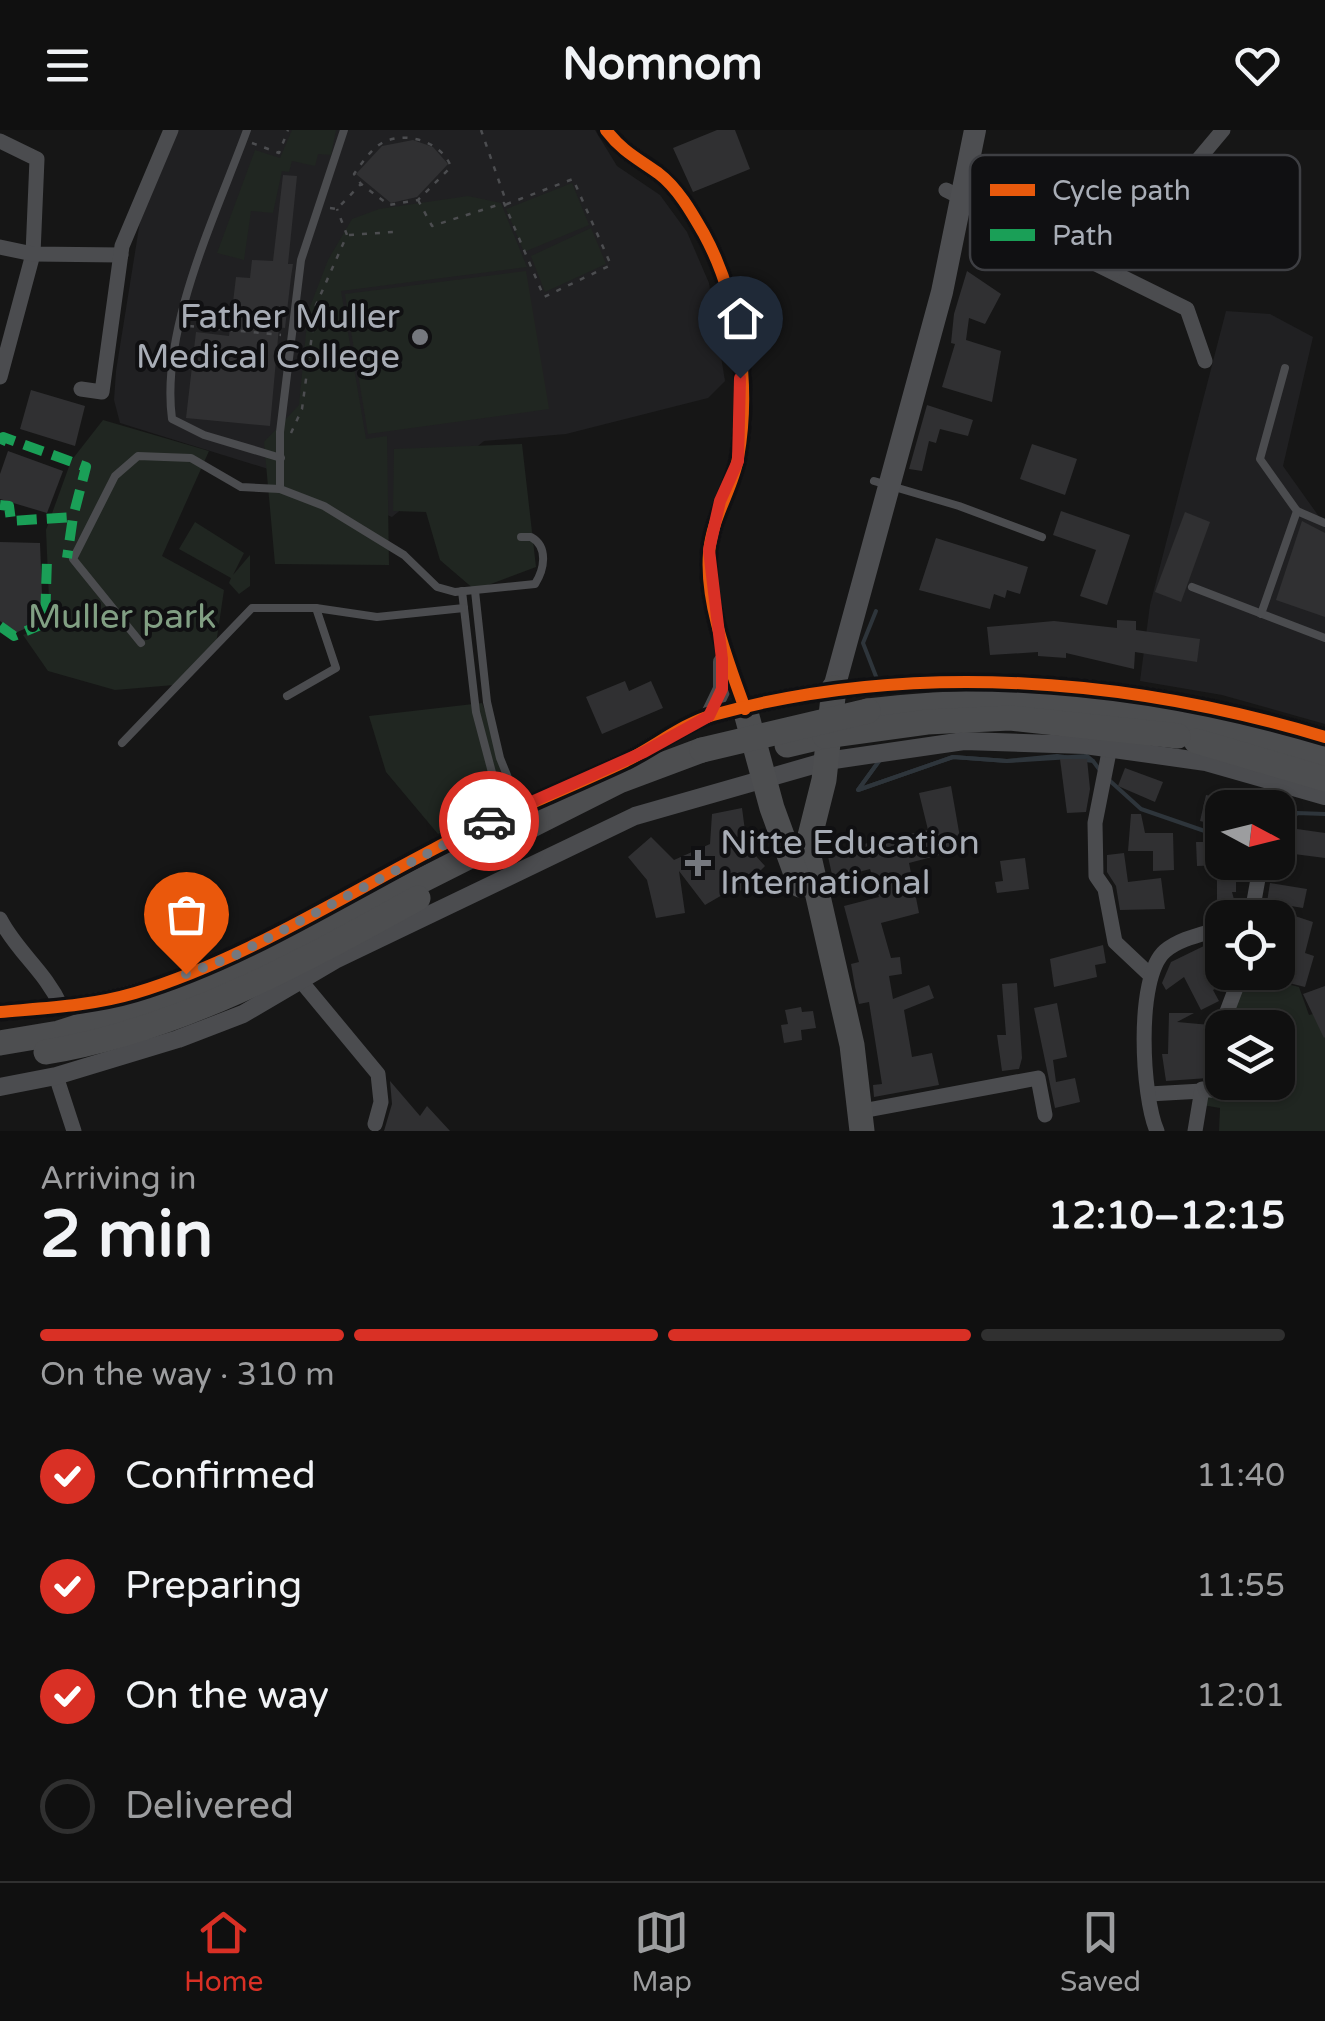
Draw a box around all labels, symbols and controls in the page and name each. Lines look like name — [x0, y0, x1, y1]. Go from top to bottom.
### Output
icon: menu — [40, 38, 95, 93]
text: Nomnom — [562, 38, 763, 92]
icon: heart — [1230, 38, 1285, 93]
legend — [970, 155, 1300, 270]
text: Cycle path — [1052, 174, 1191, 208]
text: Path — [1052, 219, 1113, 253]
pin — [698, 276, 783, 379]
icon: home — [713, 291, 768, 346]
place label: Father Muller Medical College — [136, 296, 401, 378]
marker: Father Muller Medical College — [409, 326, 431, 348]
park label: Muller park — [28, 596, 216, 638]
courier — [439, 771, 539, 871]
north arrow — [1205, 790, 1295, 880]
map controls — [1205, 790, 1295, 1100]
icon: car — [462, 794, 517, 849]
place label: Nitte Education International — [720, 822, 980, 904]
marker: Nitte Education International — [685, 850, 711, 876]
pin — [144, 872, 229, 975]
icon: bag — [159, 887, 214, 942]
button: locate — [1205, 900, 1295, 990]
button: layers — [1205, 1010, 1295, 1100]
text: Arriving in — [40, 1160, 197, 1198]
text: 12:10–12:15 — [1048, 1193, 1285, 1239]
text: 2 min — [40, 1196, 213, 1275]
text: On the way · 310 m — [40, 1356, 335, 1394]
icon: check — [40, 1449, 95, 1504]
text: Confirmed — [125, 1453, 316, 1499]
text: 11:40 — [1196, 1457, 1285, 1495]
icon: check — [40, 1559, 95, 1614]
text: Preparing — [125, 1563, 302, 1609]
text: 11:55 — [1196, 1567, 1285, 1605]
icon: check — [40, 1669, 95, 1724]
text: On the way — [125, 1673, 329, 1719]
text: 12:01 — [1196, 1677, 1285, 1715]
text: Delivered — [125, 1783, 294, 1829]
tab: Home — [184, 1905, 263, 1999]
tab: Map — [631, 1905, 692, 1999]
tab: Saved — [1060, 1905, 1141, 1999]

